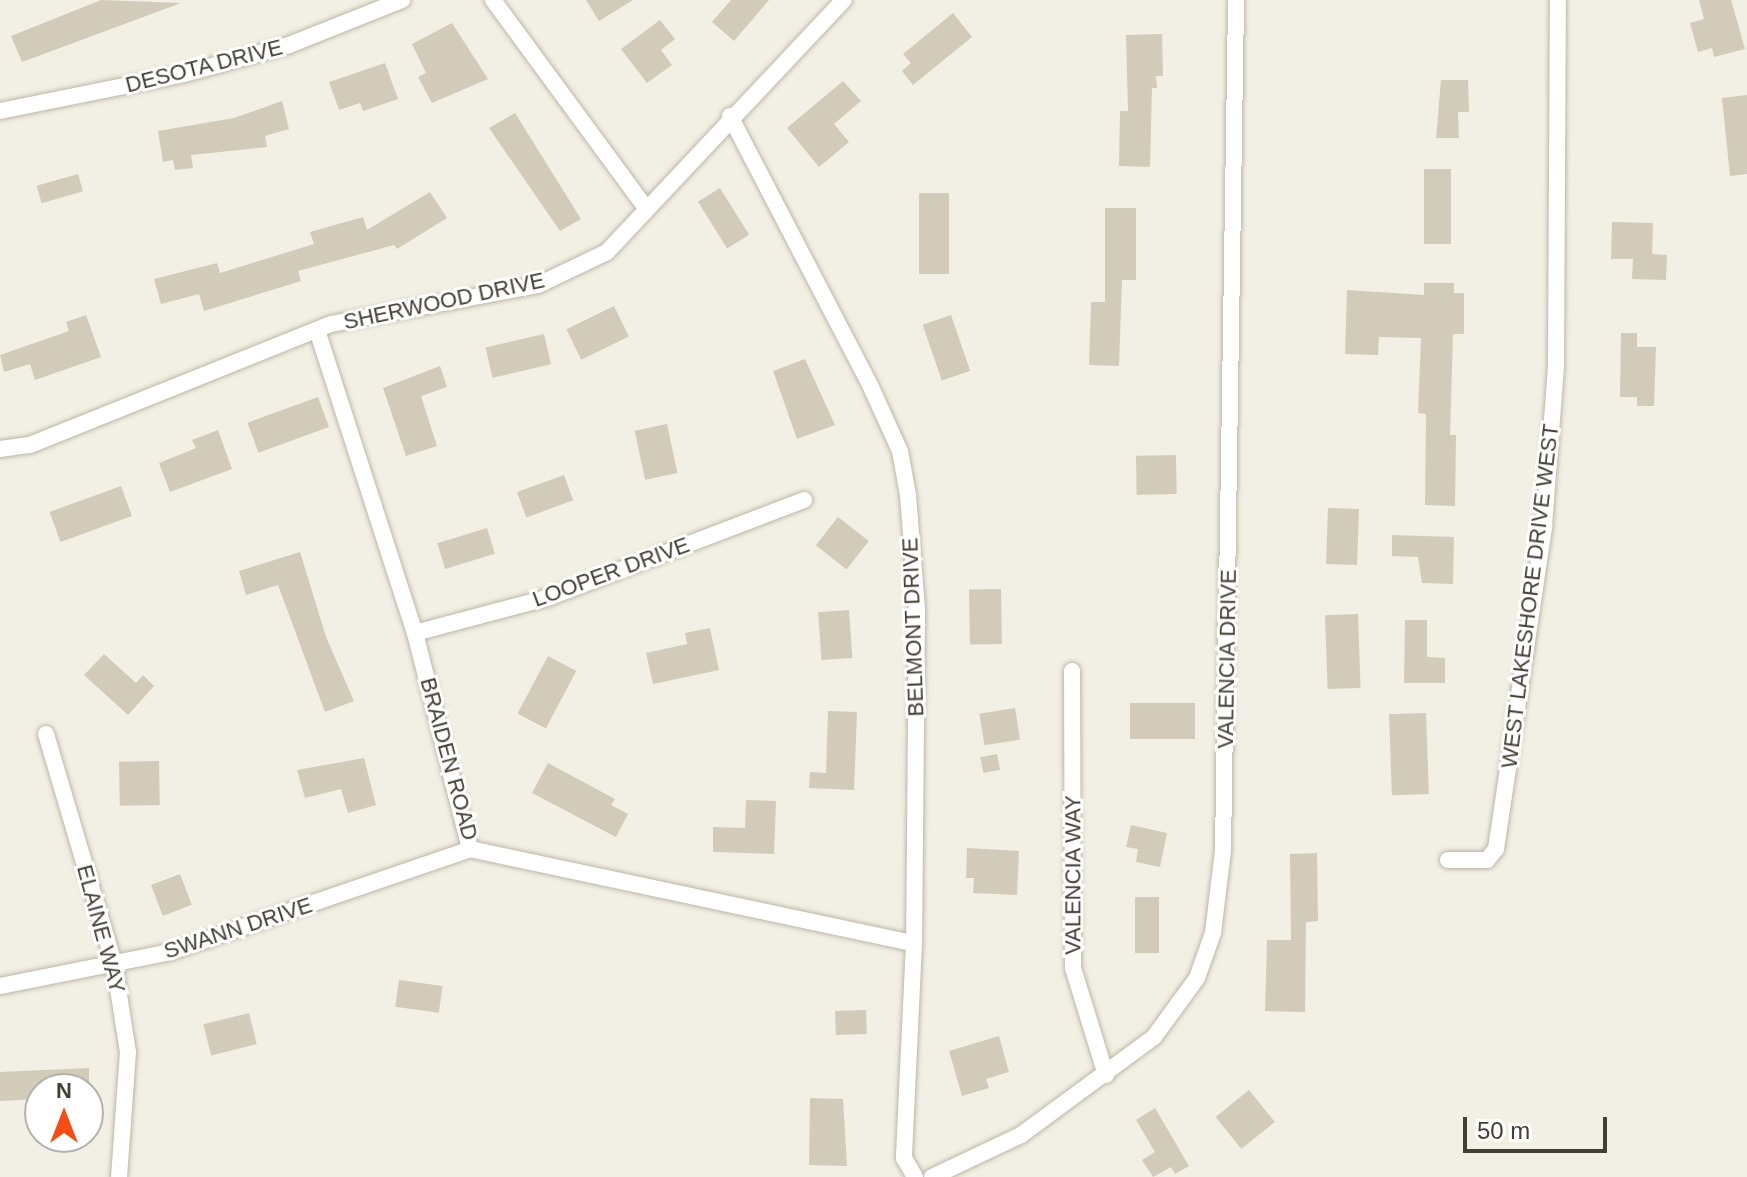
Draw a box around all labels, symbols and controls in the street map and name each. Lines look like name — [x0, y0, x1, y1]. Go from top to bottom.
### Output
street label: DESOTA DRIVE — [122, 34, 286, 98]
street label: SHERWOOD DRIVE — [341, 267, 547, 335]
street label: WEST LAKESHORE DRIVE WEST — [1496, 422, 1564, 770]
street label: LOOPER DRIVE — [529, 531, 693, 613]
street label: BELMONT DRIVE — [897, 537, 929, 717]
street label: VALENCIA DRIVE — [1212, 569, 1242, 749]
street label: BRAIDEN ROAD — [415, 675, 483, 843]
street label: VALENCIA WAY — [1060, 795, 1086, 955]
street label: ELAINE WAY — [71, 862, 131, 996]
street label: SWANN DRIVE — [160, 892, 316, 964]
north arrow — [24, 1073, 104, 1153]
text: N — [56, 1078, 72, 1103]
scale bar — [1467, 1101, 1611, 1151]
text: 50 m — [1477, 1117, 1530, 1144]

